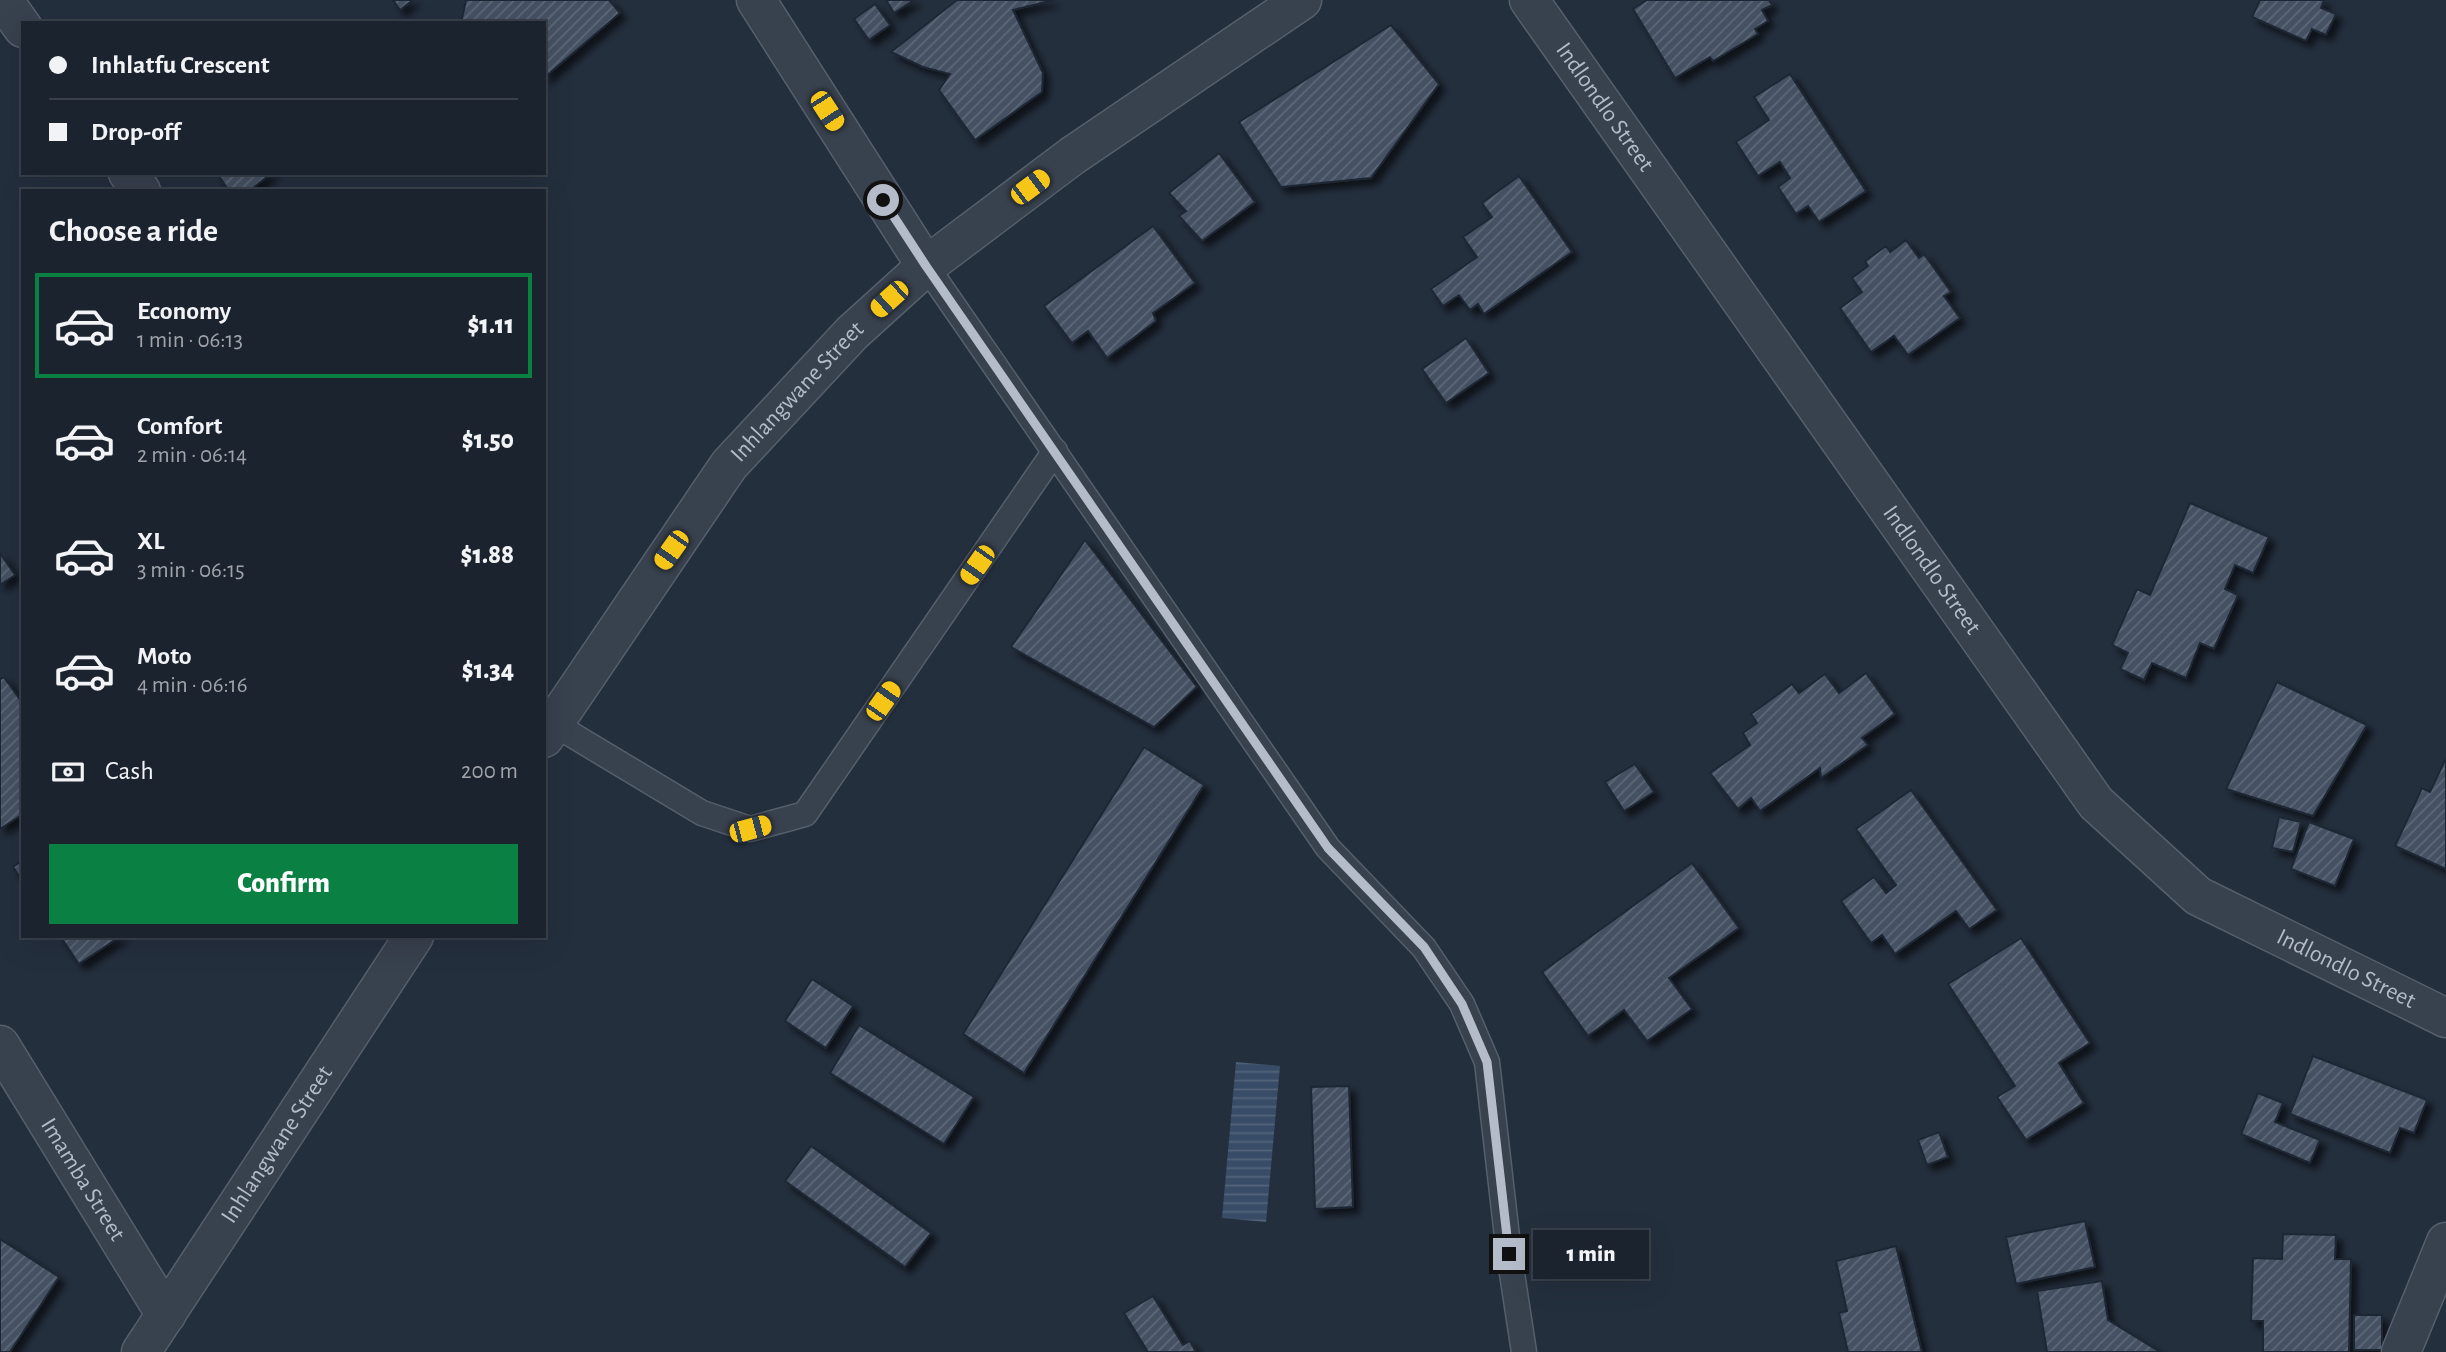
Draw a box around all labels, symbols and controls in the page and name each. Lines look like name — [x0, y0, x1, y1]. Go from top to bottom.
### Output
street label: Indlondlo Street — [1551, 38, 1658, 176]
text: Inhlatfu Crescent — [91, 52, 269, 78]
car — [807, 88, 848, 134]
text: Drop-off — [91, 119, 180, 145]
car — [1007, 166, 1054, 208]
route start — [867, 184, 899, 216]
text: Choose a ride — [49, 215, 218, 247]
car — [867, 277, 912, 321]
icon: car — [53, 294, 116, 357]
text: Economy — [137, 298, 231, 324]
text: $1.11 — [467, 312, 514, 338]
street label: Inhlangwane Street — [726, 316, 869, 467]
text: 1 min · 06:13 — [137, 329, 243, 352]
icon: car — [53, 409, 116, 472]
text: Comfort — [137, 413, 222, 439]
text: $1.50 — [462, 427, 514, 453]
text: 2 min · 06:14 — [137, 444, 247, 467]
street label: Indlondlo Street — [1878, 501, 1985, 639]
icon: car — [53, 524, 116, 587]
car — [651, 527, 692, 573]
text: XL — [137, 528, 164, 554]
text: $1.88 — [460, 542, 514, 568]
car — [957, 542, 998, 588]
text: 3 min · 06:15 — [137, 559, 245, 582]
icon: car — [53, 639, 116, 702]
text: Moto — [137, 643, 192, 669]
text: $1.34 — [462, 657, 514, 683]
text: 4 min · 06:16 — [137, 674, 248, 697]
car — [863, 678, 904, 724]
icon: cash — [49, 753, 87, 791]
text: Cash — [105, 758, 154, 784]
text: 200 m — [461, 760, 518, 783]
car — [727, 813, 774, 845]
button: Confirm — [49, 844, 518, 924]
street label: Indlondlo Street — [2273, 925, 2420, 1013]
street label: Inhlangwane Street — [217, 1061, 337, 1228]
street label: Imamba Street — [36, 1114, 130, 1246]
callout: 1 min — [1534, 1230, 1649, 1278]
route end — [1493, 1238, 1525, 1270]
text: 1 min — [1567, 1243, 1615, 1266]

